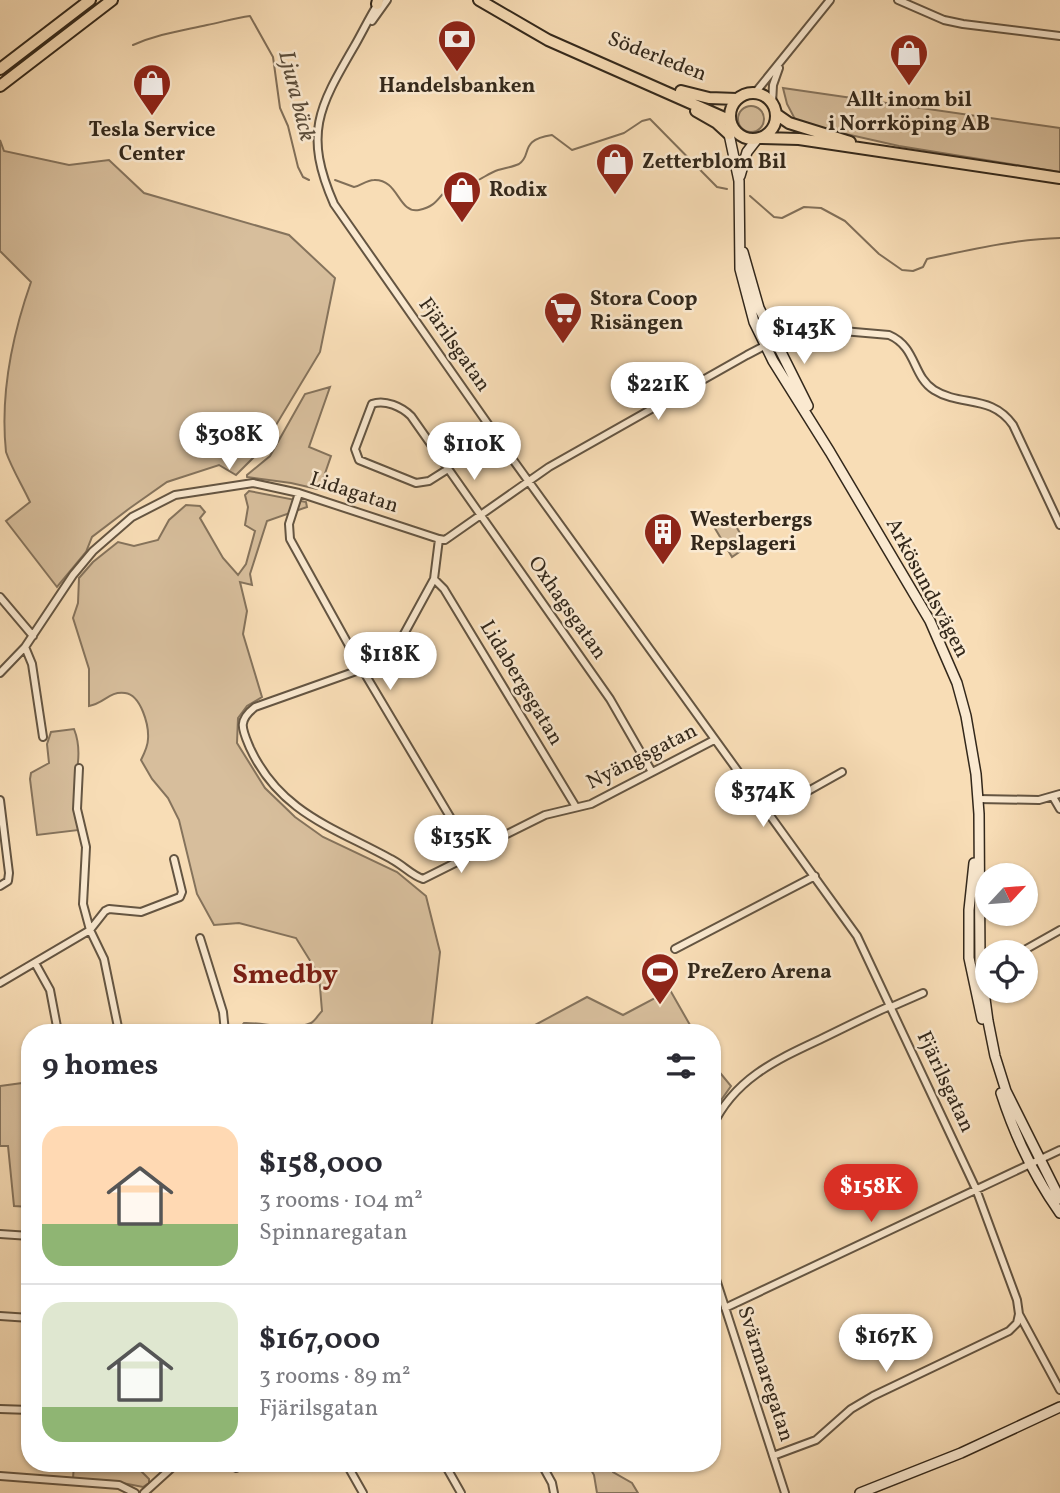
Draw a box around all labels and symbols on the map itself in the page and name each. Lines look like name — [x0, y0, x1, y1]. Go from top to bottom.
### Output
bank icon: Handelsbanken — [436, 18, 478, 73]
street label: Söderleden — [603, 25, 711, 89]
shop icon: Allt inom bil i Norrköping AB — [888, 32, 930, 87]
water label: Ljura bäck — [269, 47, 323, 145]
shop icon: Tesla Service Center — [131, 62, 173, 117]
place label: Handelsbanken — [379, 72, 535, 101]
place label: Allt inom bil i Norrköping AB — [828, 86, 990, 139]
place label: Tesla Service Center — [89, 116, 215, 169]
shop icon: Zetterblom Bil — [594, 141, 636, 196]
place label: Zetterblom Bil — [642, 148, 786, 177]
shop icon: Rodix — [441, 169, 483, 224]
place label: Rodix — [489, 176, 548, 205]
place label: Stora Coop Risängen — [590, 285, 698, 338]
supermarket icon: Stora Coop Risängen — [542, 290, 584, 345]
street label: Fjärilsgatan — [411, 292, 497, 398]
pin: $143K — [755, 306, 853, 366]
pin: $221K — [609, 362, 707, 422]
pin: $308K — [180, 412, 278, 472]
pin: $110K — [425, 422, 523, 482]
street label: Lidagatan — [306, 465, 402, 521]
place label: Westerbergs Repslageri — [690, 506, 813, 559]
building icon: Westerbergs Repslageri — [642, 511, 684, 566]
street label: Arkösundsvägen — [878, 513, 976, 663]
street label: Oxhagsgatan — [521, 550, 613, 666]
street label: Lidabergsgatan — [472, 615, 570, 751]
pin: $118K — [341, 632, 439, 692]
street label: Nyängsgatan — [582, 717, 702, 797]
pin: $374K — [714, 770, 812, 829]
pin: $135K — [412, 816, 510, 875]
north arrow — [975, 863, 1038, 926]
sports icon: PreZero Arena — [639, 951, 681, 1006]
district label: Smedby — [232, 956, 338, 995]
place label: PreZero Arena — [687, 958, 832, 987]
street label: Fjärilsgatan — [909, 1026, 981, 1138]
pin: $158K — [822, 1164, 920, 1224]
street label: Svärmaregatan — [729, 1302, 801, 1446]
pin: $167K — [837, 1314, 935, 1374]

